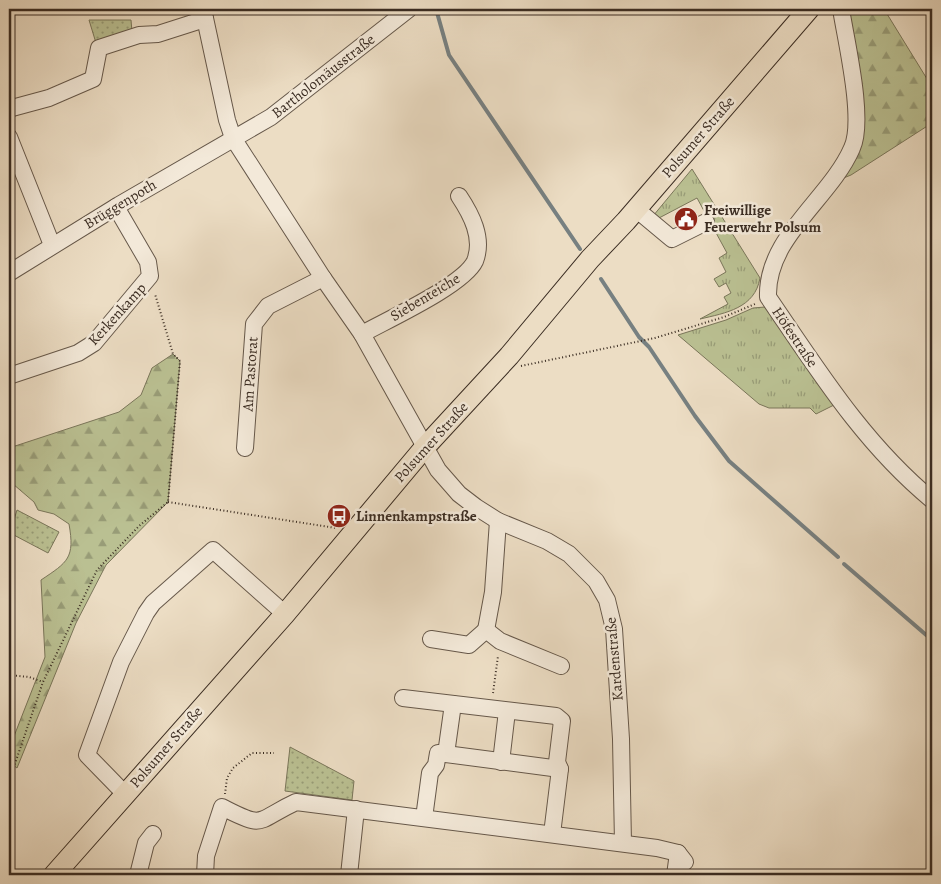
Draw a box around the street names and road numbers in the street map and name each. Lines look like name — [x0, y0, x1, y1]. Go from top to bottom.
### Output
street label: Bartholomäusstraße — [267, 29, 379, 123]
street label: Polsumer Straße — [657, 92, 739, 182]
street label: Brüggenpoth — [80, 175, 160, 233]
street label: Siebenteiche — [386, 268, 464, 326]
street label: Kerkenkamp — [83, 278, 151, 350]
street label: Höfestraße — [767, 303, 823, 371]
street label: Am Pastorat — [237, 336, 263, 413]
street label: Polsumer Straße — [389, 397, 473, 487]
street label: Kardenstraße — [600, 616, 628, 702]
street label: Polsumer Straße — [125, 702, 207, 792]

